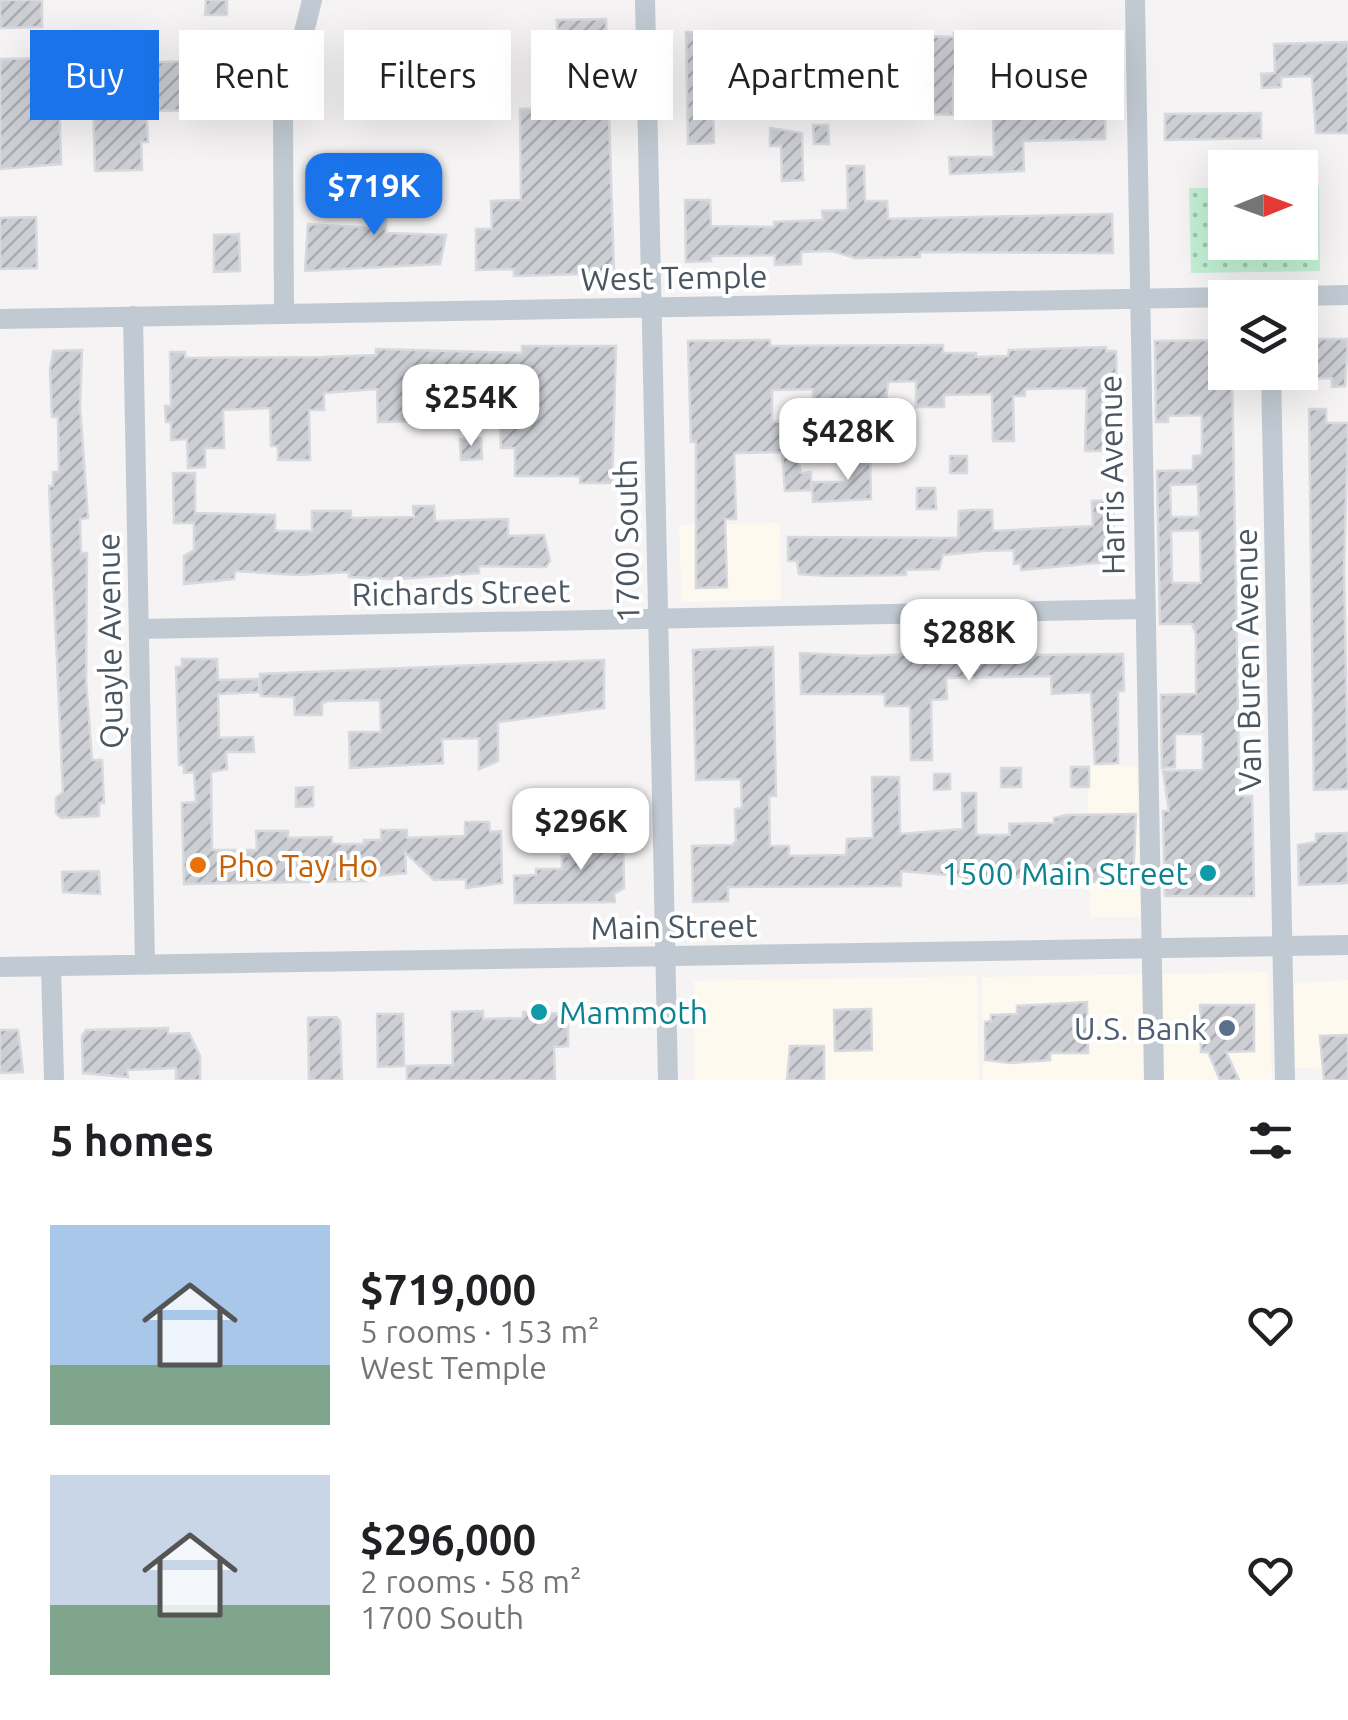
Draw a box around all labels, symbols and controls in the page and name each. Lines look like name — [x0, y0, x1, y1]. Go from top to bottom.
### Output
chip: Buy — [30, 30, 159, 120]
chip: Rent — [179, 30, 324, 120]
chip: Filters — [344, 30, 511, 120]
chip: New — [531, 30, 673, 120]
chip: Apartment — [693, 30, 934, 120]
chip: House — [954, 30, 1124, 120]
north arrow — [1208, 150, 1318, 260]
map controls — [1208, 150, 1318, 390]
pin: $719K — [304, 153, 444, 238]
text: $719K — [327, 167, 421, 203]
street label: West Temple — [580, 257, 768, 297]
button: layers — [1208, 280, 1318, 390]
pin: $254K — [401, 364, 541, 449]
street label: Harris Avenue — [1091, 375, 1131, 575]
text: $254K — [424, 378, 518, 414]
pin: $428K — [778, 398, 918, 483]
text: $428K — [801, 412, 895, 448]
street label: 1700 South — [607, 459, 645, 623]
street label: Van Buren Avenue — [1227, 528, 1267, 792]
street label: Quayle Avenue — [89, 533, 129, 749]
street label: Richards Street — [351, 572, 571, 612]
pin: $288K — [899, 599, 1039, 684]
text: $288K — [922, 613, 1016, 649]
pin: $296K — [511, 788, 651, 873]
text: $296K — [534, 802, 628, 838]
place label: Pho Tay Ho — [218, 847, 378, 883]
marker: Pho Tay Ho — [187, 854, 209, 876]
place label: 1500 Main Street — [942, 855, 1188, 891]
marker: 1500 Main Street — [1197, 862, 1219, 884]
street label: Main Street — [590, 907, 758, 945]
place label: Mammoth — [559, 994, 708, 1030]
marker: Mammoth — [528, 1001, 550, 1023]
place label: U.S. Bank — [1074, 1010, 1207, 1046]
marker: U.S. Bank — [1216, 1017, 1238, 1039]
icon: filters — [1243, 1113, 1298, 1168]
text: 5 homes — [50, 1117, 214, 1164]
icon: home — [130, 1265, 250, 1385]
text: $719,000 — [360, 1266, 536, 1313]
icon: heart — [1243, 1298, 1298, 1353]
text: 5 rooms · 153 m² — [360, 1313, 600, 1349]
text: West Temple — [360, 1349, 547, 1385]
icon: home — [130, 1515, 250, 1635]
text: $296,000 — [360, 1516, 536, 1563]
icon: heart — [1243, 1548, 1298, 1603]
text: 2 rooms · 58 m² — [360, 1563, 581, 1599]
text: 1700 South — [360, 1599, 524, 1635]

